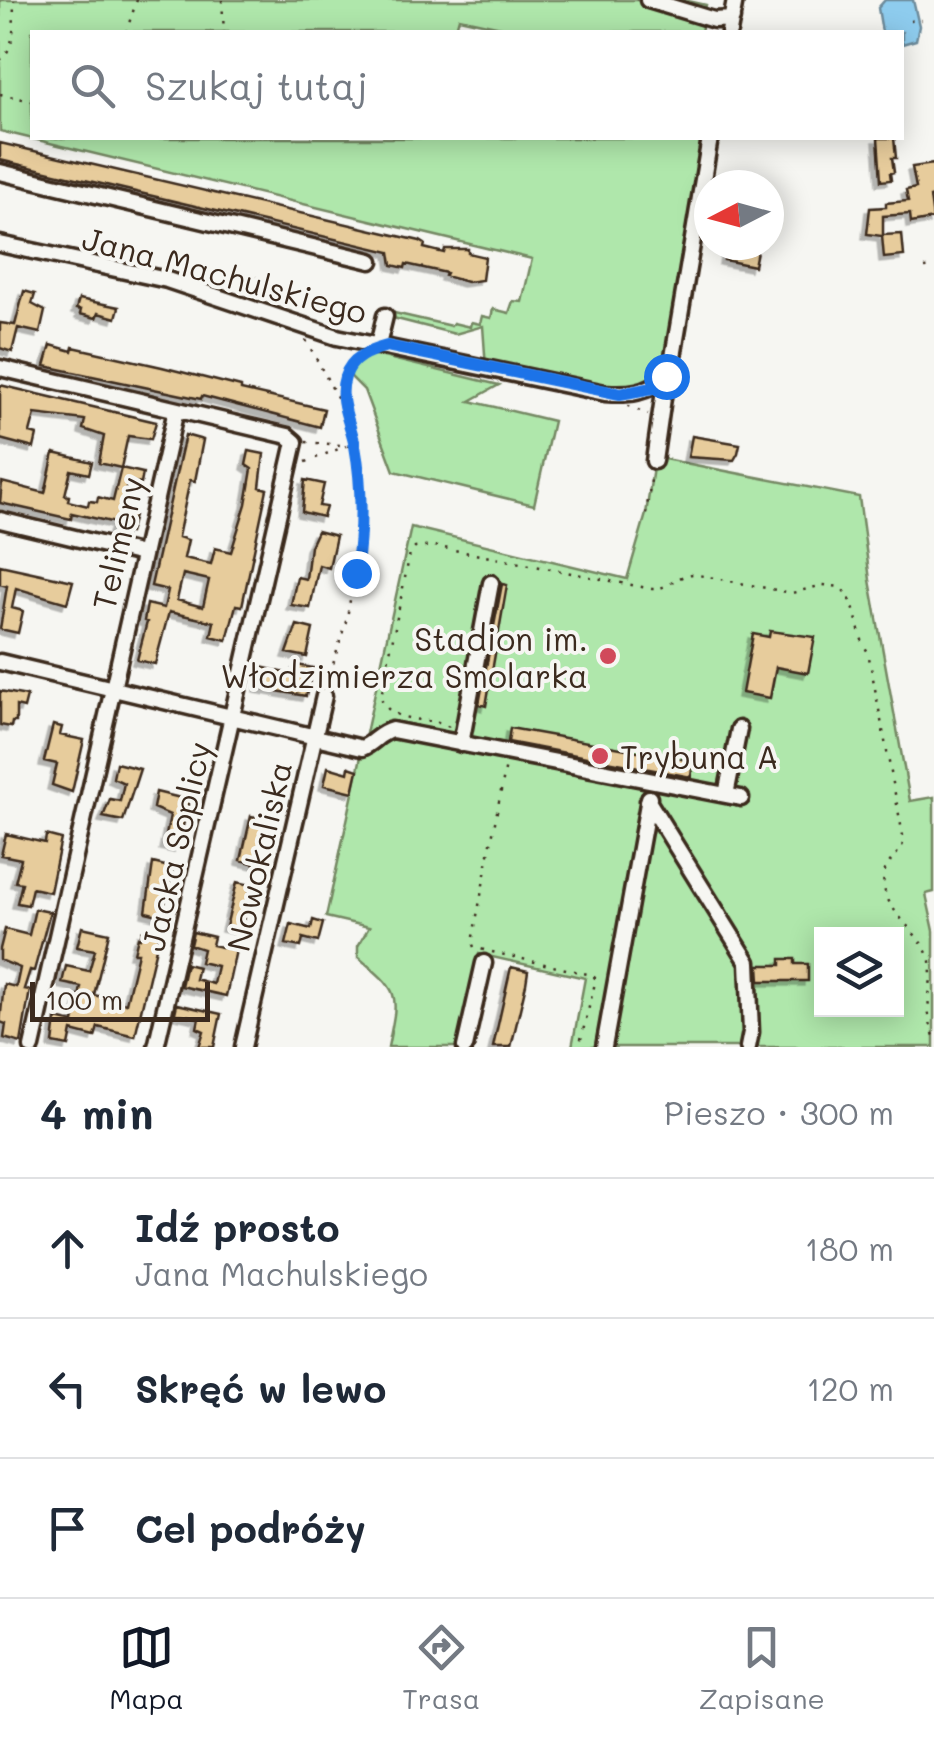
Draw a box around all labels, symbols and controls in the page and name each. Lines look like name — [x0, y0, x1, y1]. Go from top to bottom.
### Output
search box — [30, 30, 904, 140]
icon: search — [65, 58, 120, 113]
text: Szukaj tutaj — [145, 60, 368, 110]
north arrow — [694, 170, 784, 260]
street label: Jana Machulskiego — [78, 216, 372, 332]
route start — [644, 354, 690, 400]
street label: Telimeny — [81, 472, 154, 614]
route end — [334, 551, 380, 597]
place label: Stadion im. Włodzimierza Smolarka — [221, 617, 588, 696]
marker: Stadion im. Włodzimierza Smolarka — [597, 645, 619, 667]
place label: Trybuna A — [620, 735, 779, 778]
street label: Jacka Soplicy — [131, 737, 220, 955]
marker: Trybuna A — [589, 745, 611, 767]
street label: Nowokaliska — [216, 757, 300, 955]
map controls — [814, 927, 904, 1017]
button: layers — [814, 927, 904, 1017]
scale bar — [30, 977, 210, 1021]
text: 100 m — [45, 981, 123, 1017]
text: 4 min — [40, 1085, 153, 1140]
text: Pieszo · 300 m — [664, 1091, 894, 1133]
text: Idź prosto — [135, 1202, 339, 1252]
icon: ahead — [40, 1221, 95, 1276]
text: 180 m — [805, 1227, 894, 1269]
text: Jana Machulskiego — [135, 1252, 428, 1294]
icon: left — [40, 1361, 95, 1416]
text: Skręć w lewo — [135, 1363, 386, 1413]
text: 120 m — [806, 1367, 894, 1409]
icon: arrive — [40, 1501, 95, 1556]
text: Cel podróży — [135, 1503, 366, 1553]
tab: Mapa — [109, 1620, 184, 1716]
tab: Trasa — [402, 1620, 480, 1716]
tab: Zapisane — [699, 1620, 825, 1716]

